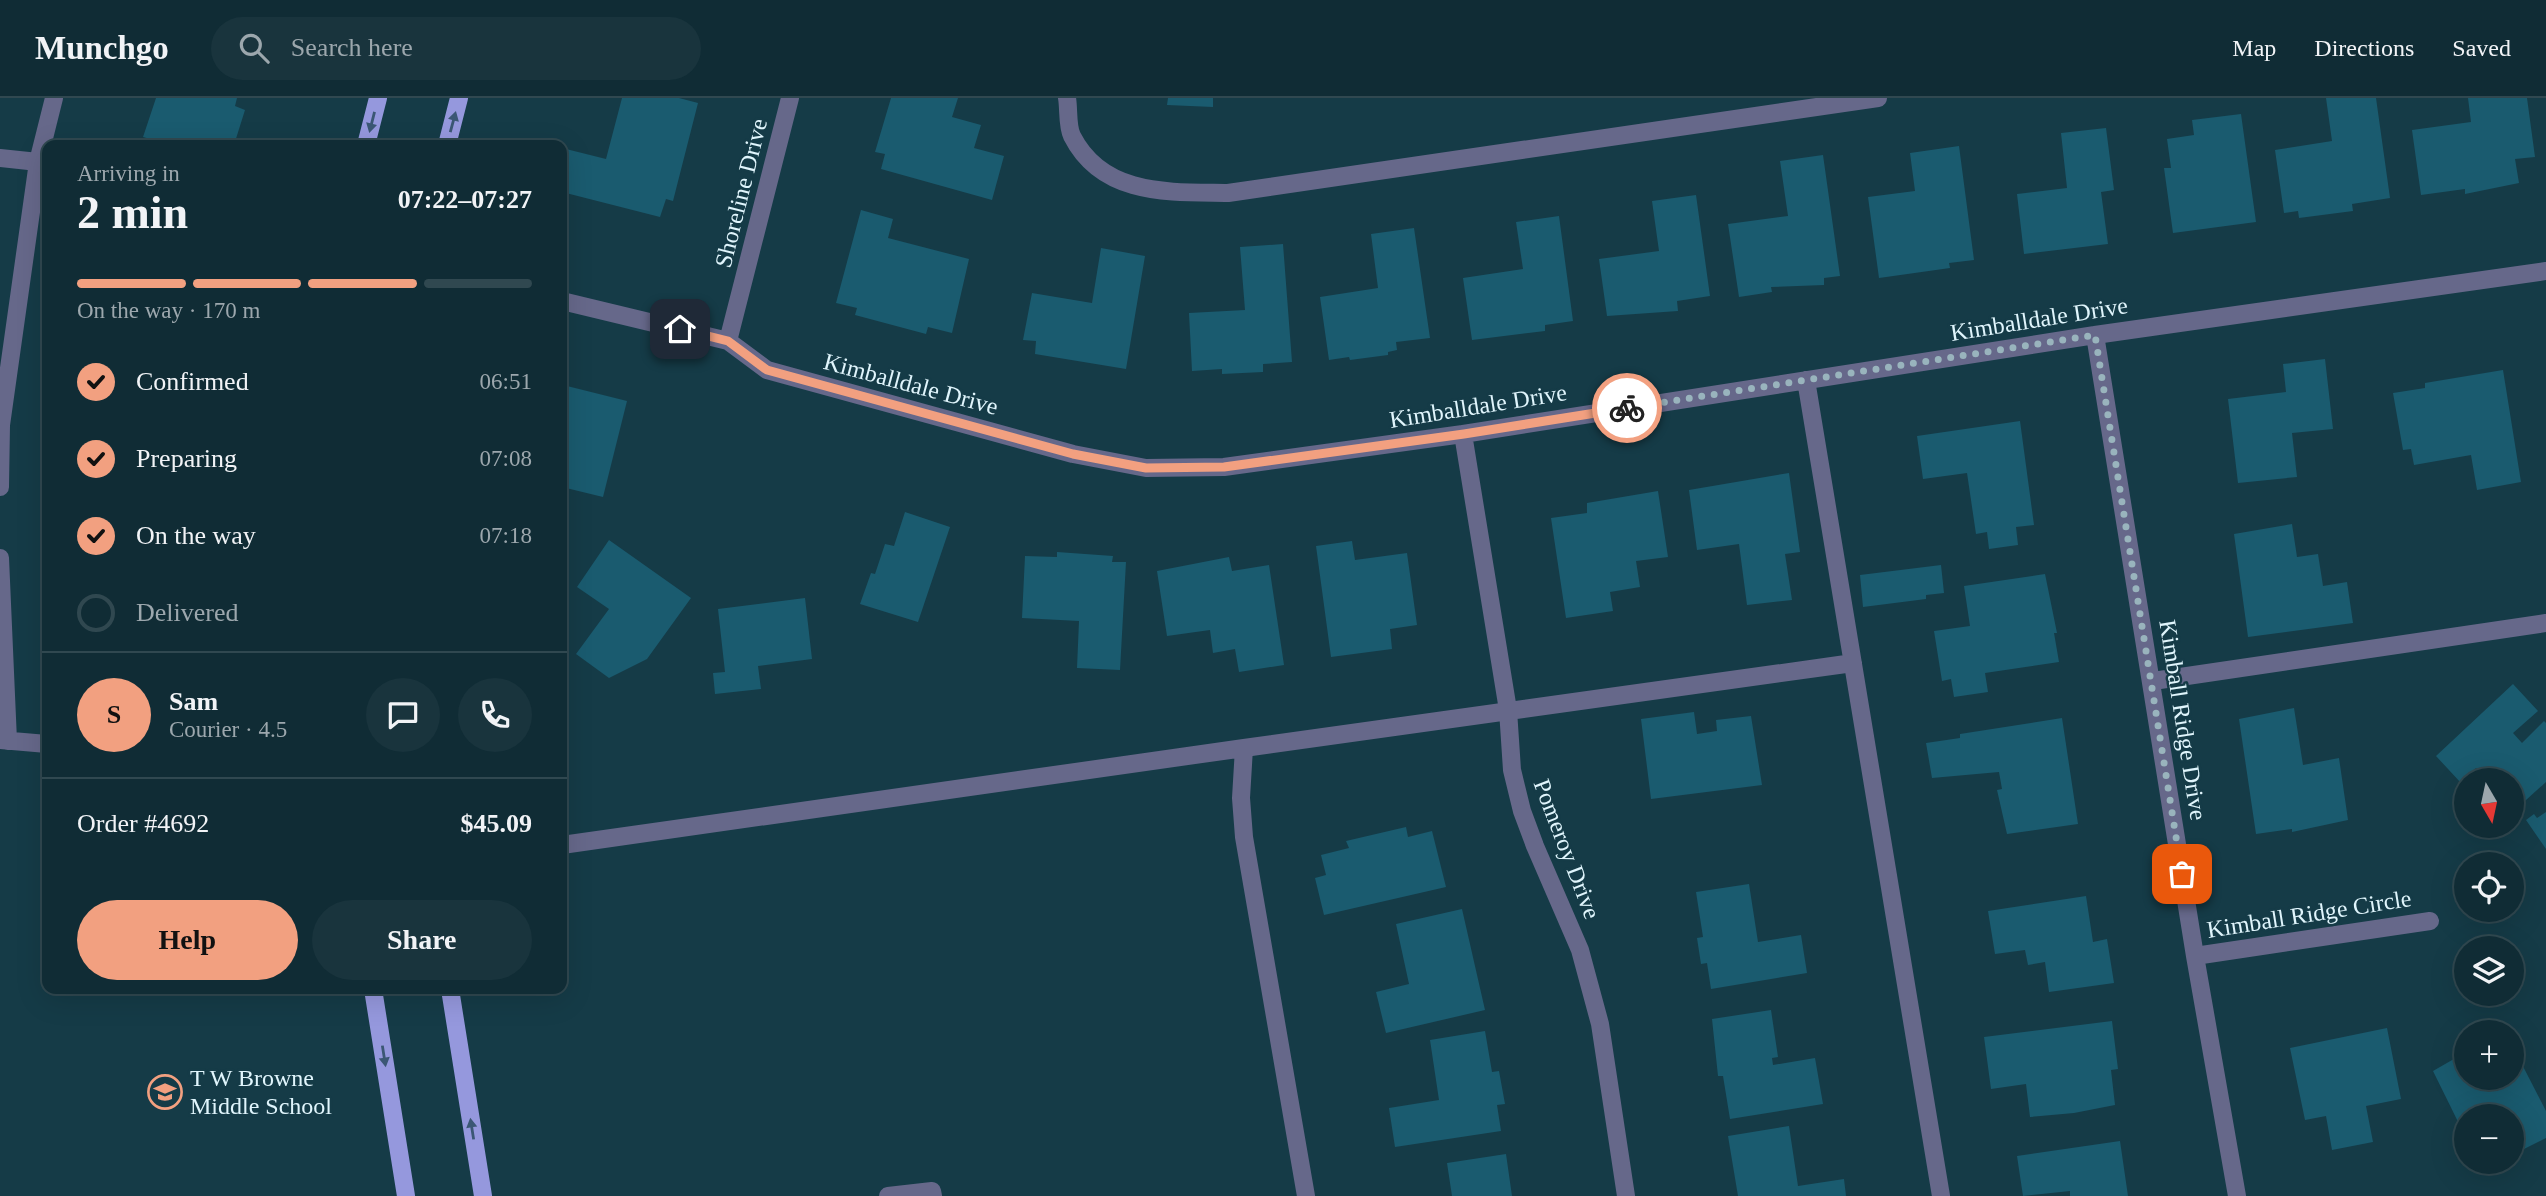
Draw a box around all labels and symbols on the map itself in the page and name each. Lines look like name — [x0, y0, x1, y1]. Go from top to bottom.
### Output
one-way arrow — [448, 110, 459, 132]
one-way arrow — [366, 111, 377, 133]
street label: Shoreline Drive — [710, 116, 772, 270]
street label: Kimballdale Drive — [1948, 292, 2130, 346]
pin — [650, 299, 710, 359]
street label: Kimballdale Drive — [821, 348, 1001, 420]
courier — [1592, 373, 1662, 443]
street label: Kimballdale Drive — [1387, 379, 1569, 433]
street label: Kimball Ridge Drive — [2154, 618, 2212, 822]
north arrow — [2454, 768, 2524, 838]
street label: Pomeroy Drive — [1528, 776, 1606, 922]
pin — [2152, 844, 2212, 904]
street label: Kimball Ridge Circle — [2205, 885, 2413, 943]
one-way arrow — [379, 1045, 390, 1067]
place label: T W Browne Middle School — [190, 1065, 332, 1119]
school or university icon: T W Browne Middle School — [146, 1073, 184, 1111]
one-way arrow — [466, 1118, 477, 1140]

